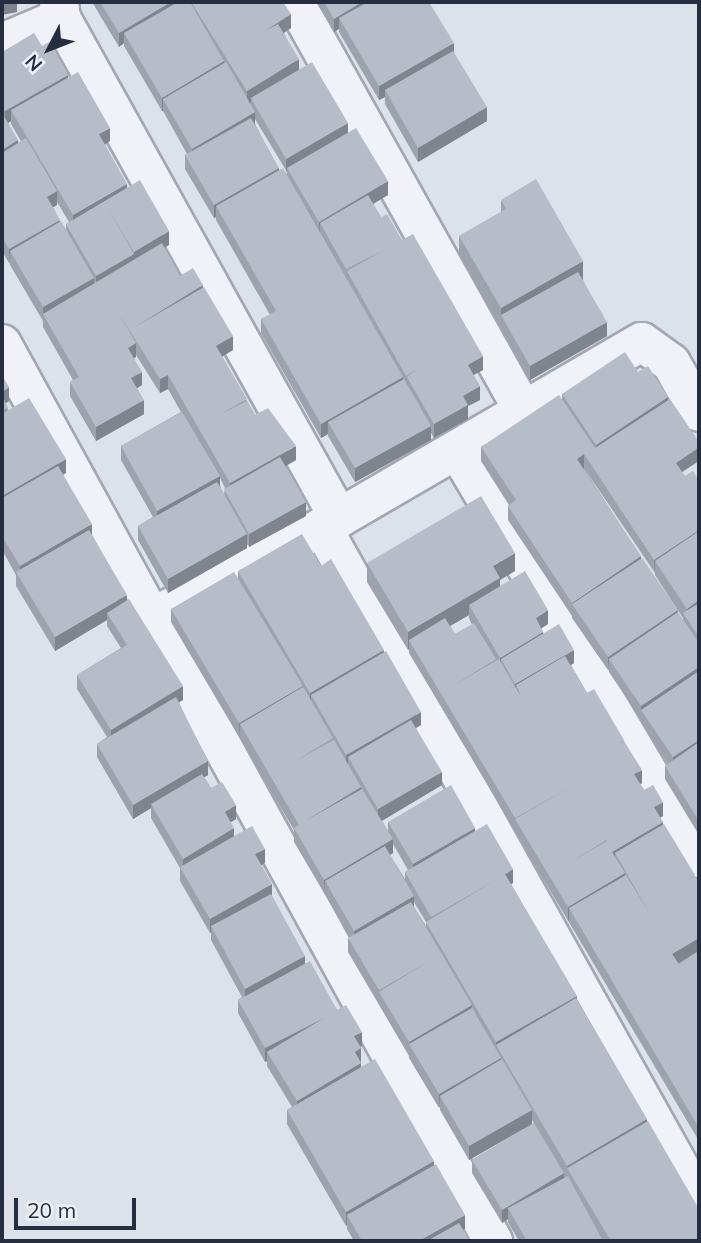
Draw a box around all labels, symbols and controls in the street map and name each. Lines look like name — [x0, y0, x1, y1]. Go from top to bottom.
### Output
north arrow — [14, 14, 84, 84]
text: N — [20, 50, 47, 76]
scale bar — [18, 1184, 140, 1228]
text: 20 m — [27, 1197, 76, 1223]

